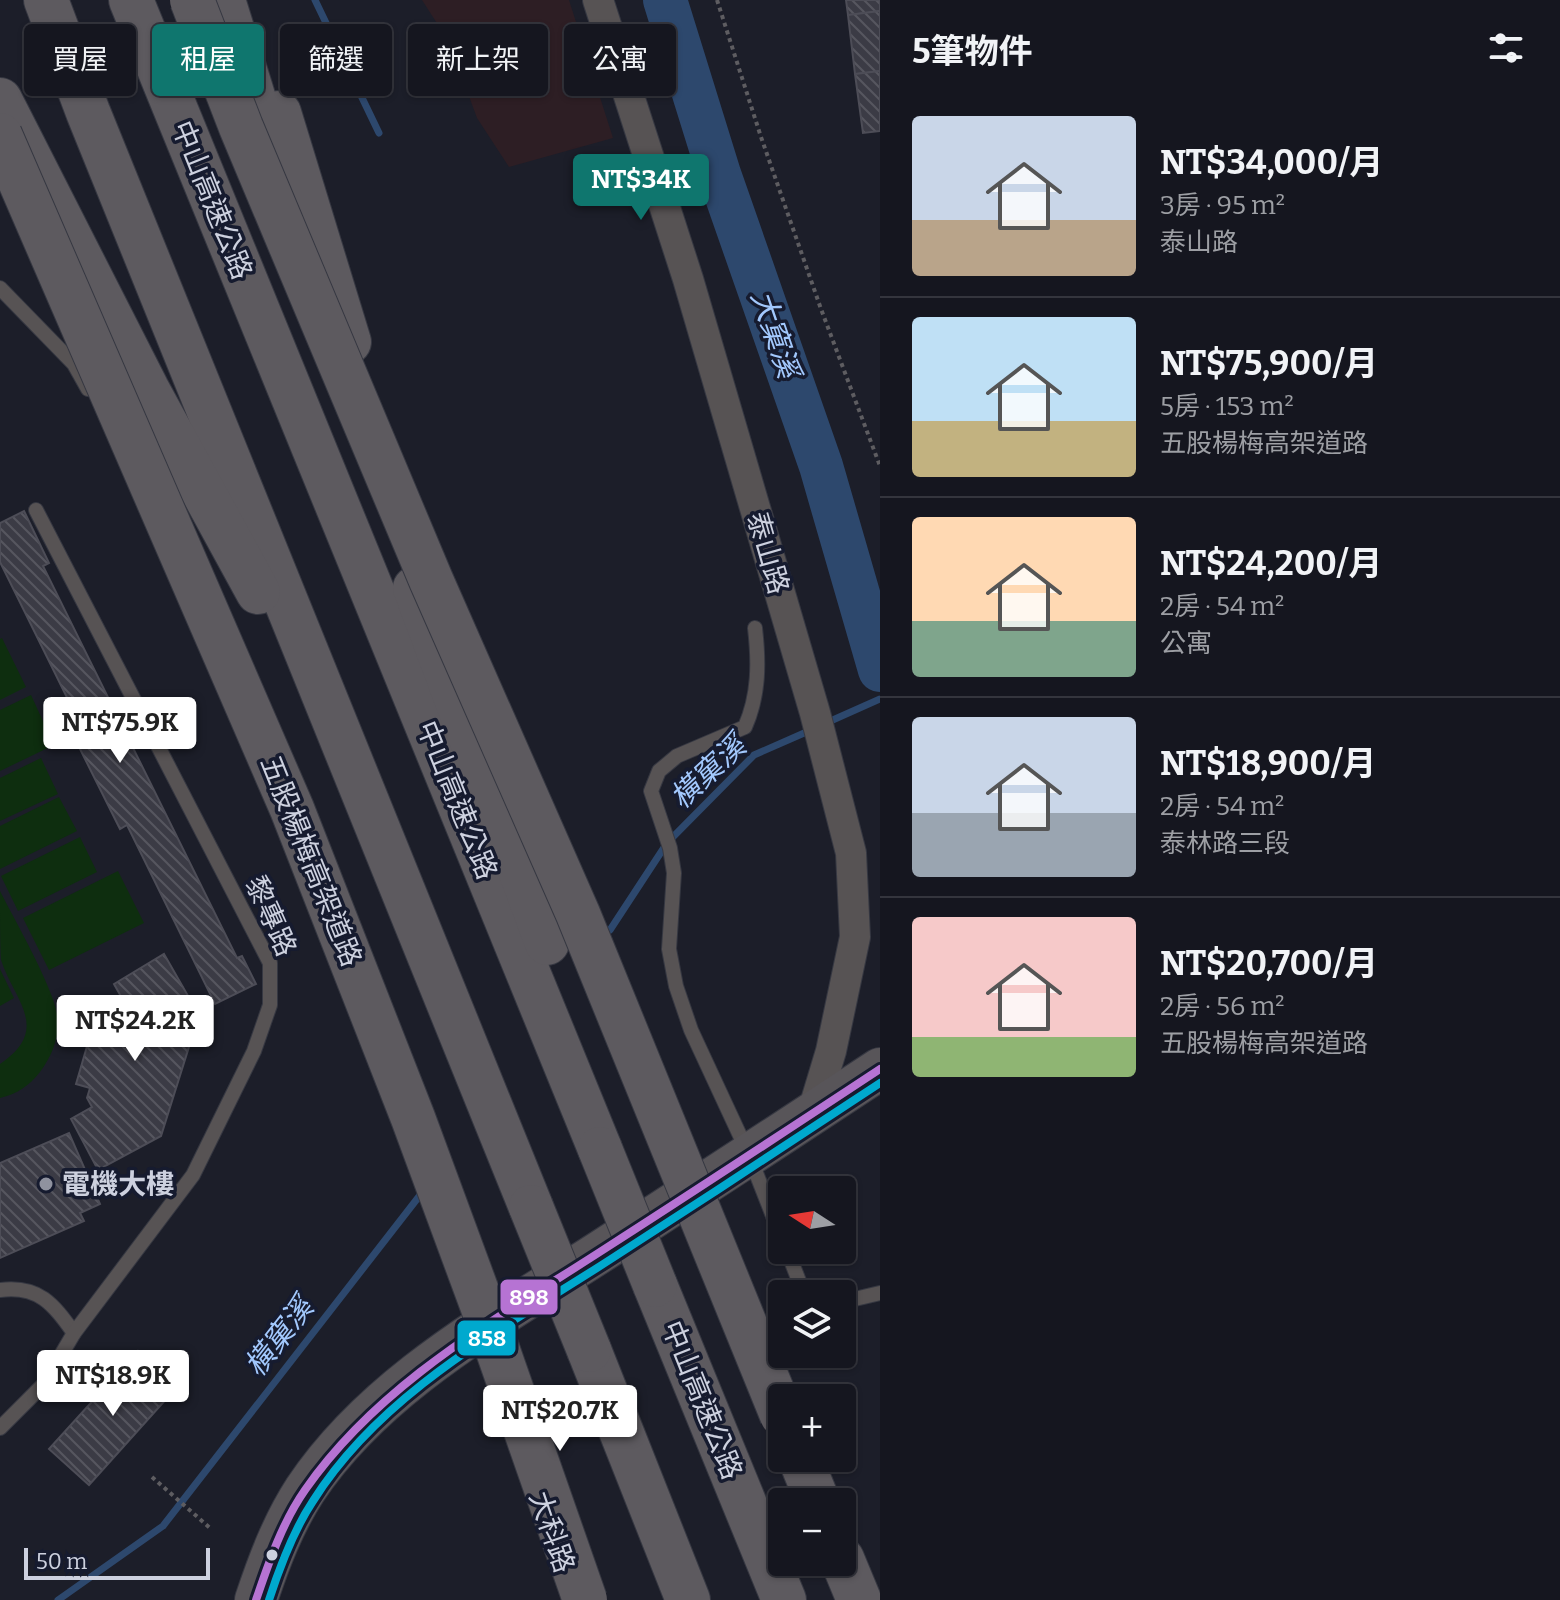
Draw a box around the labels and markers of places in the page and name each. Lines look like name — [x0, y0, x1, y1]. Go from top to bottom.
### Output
pin: NT$34K — [576, 154, 706, 222]
pin: NT$75.9K — [37, 697, 203, 765]
pin: NT$24.2K — [52, 995, 218, 1063]
place label: 電機大樓 — [62, 1168, 174, 1201]
marker: 電機大樓 — [37, 1175, 55, 1193]
pin: NT$18.9K — [30, 1350, 196, 1418]
pin: NT$20.7K — [477, 1385, 643, 1453]
unlabelled marker — [264, 1547, 280, 1563]

